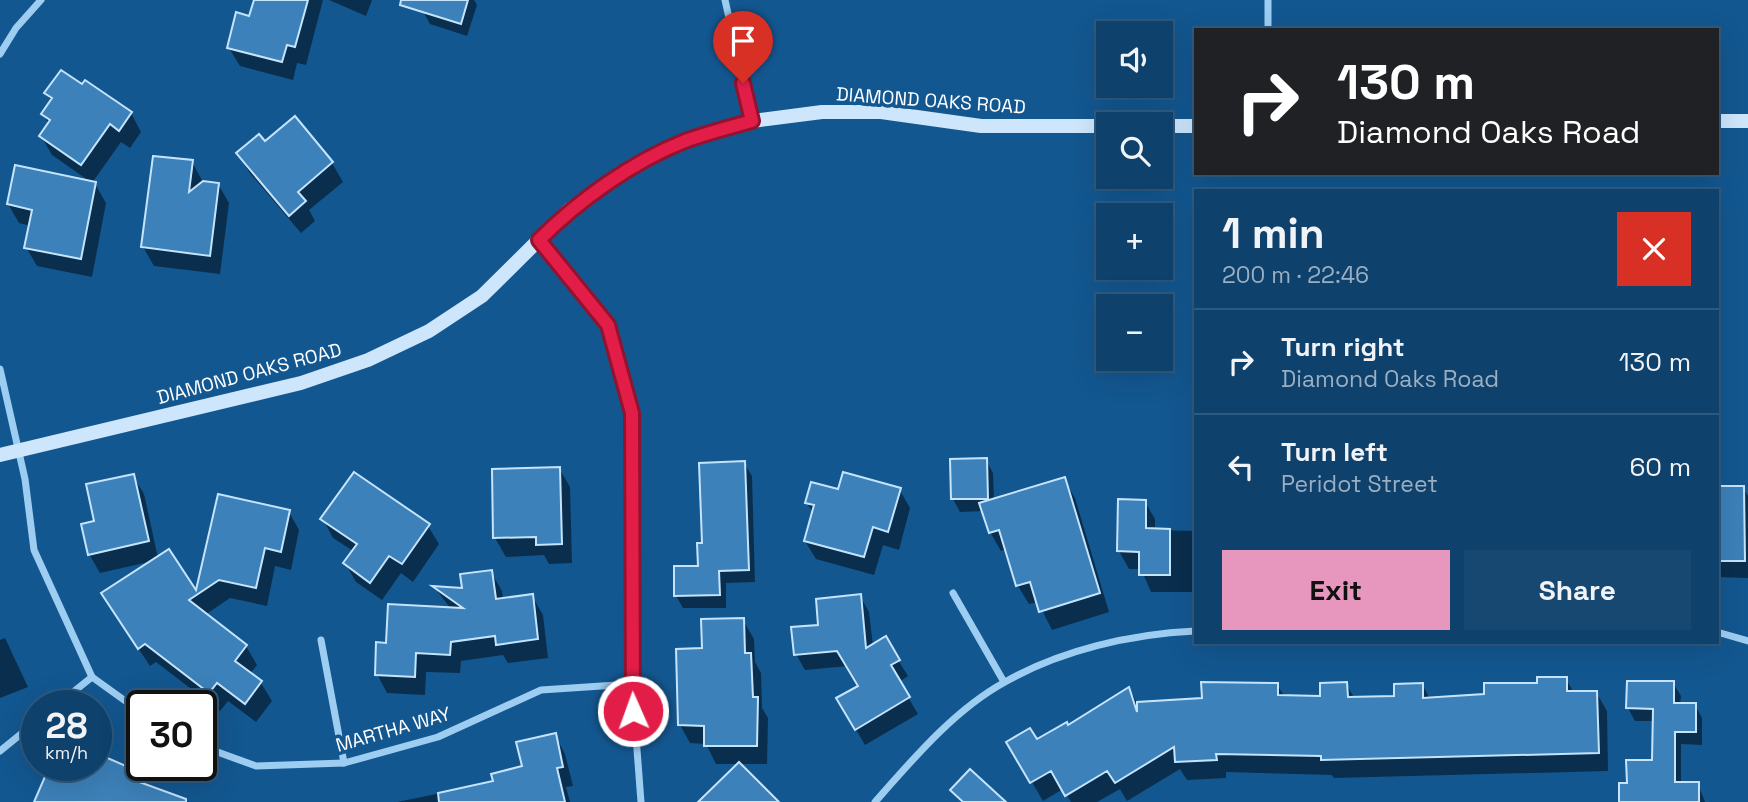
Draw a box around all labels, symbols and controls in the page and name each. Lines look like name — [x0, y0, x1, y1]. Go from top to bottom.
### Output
pin — [713, 11, 773, 83]
map controls — [1096, 21, 1173, 371]
button: sound — [1096, 21, 1173, 98]
icon: arrive — [724, 22, 762, 60]
text: 130 m — [1337, 51, 1475, 113]
icon: right — [1222, 56, 1313, 147]
street label: DIAMOND OAKS ROAD — [835, 81, 1027, 120]
button: search — [1096, 112, 1173, 189]
text: Diamond Oaks Road — [1337, 112, 1640, 152]
button: + — [1096, 203, 1173, 280]
text: 1 min — [1222, 207, 1325, 260]
button: close — [1617, 212, 1691, 286]
text: 200 m · 22:46 — [1222, 260, 1369, 290]
button: − — [1096, 294, 1173, 371]
text: Turn right — [1281, 330, 1405, 364]
street label: DIAMOND OAKS ROAD — [154, 337, 344, 410]
icon: right — [1222, 343, 1260, 381]
text: 130 m — [1619, 345, 1691, 379]
text: Diamond Oaks Road — [1281, 364, 1499, 394]
text: Turn left — [1281, 435, 1388, 469]
icon: left — [1222, 448, 1260, 486]
text: 60 m — [1629, 450, 1691, 484]
text: Peridot Street — [1281, 469, 1438, 499]
button: Exit — [1222, 550, 1450, 630]
button: Share — [1464, 550, 1691, 630]
position arrow — [596, 674, 670, 748]
speed limit sign: 30 — [126, 690, 217, 781]
street label: MARTHA WAY — [333, 701, 454, 758]
text: 28 — [46, 704, 87, 748]
text: km/h — [45, 741, 88, 764]

